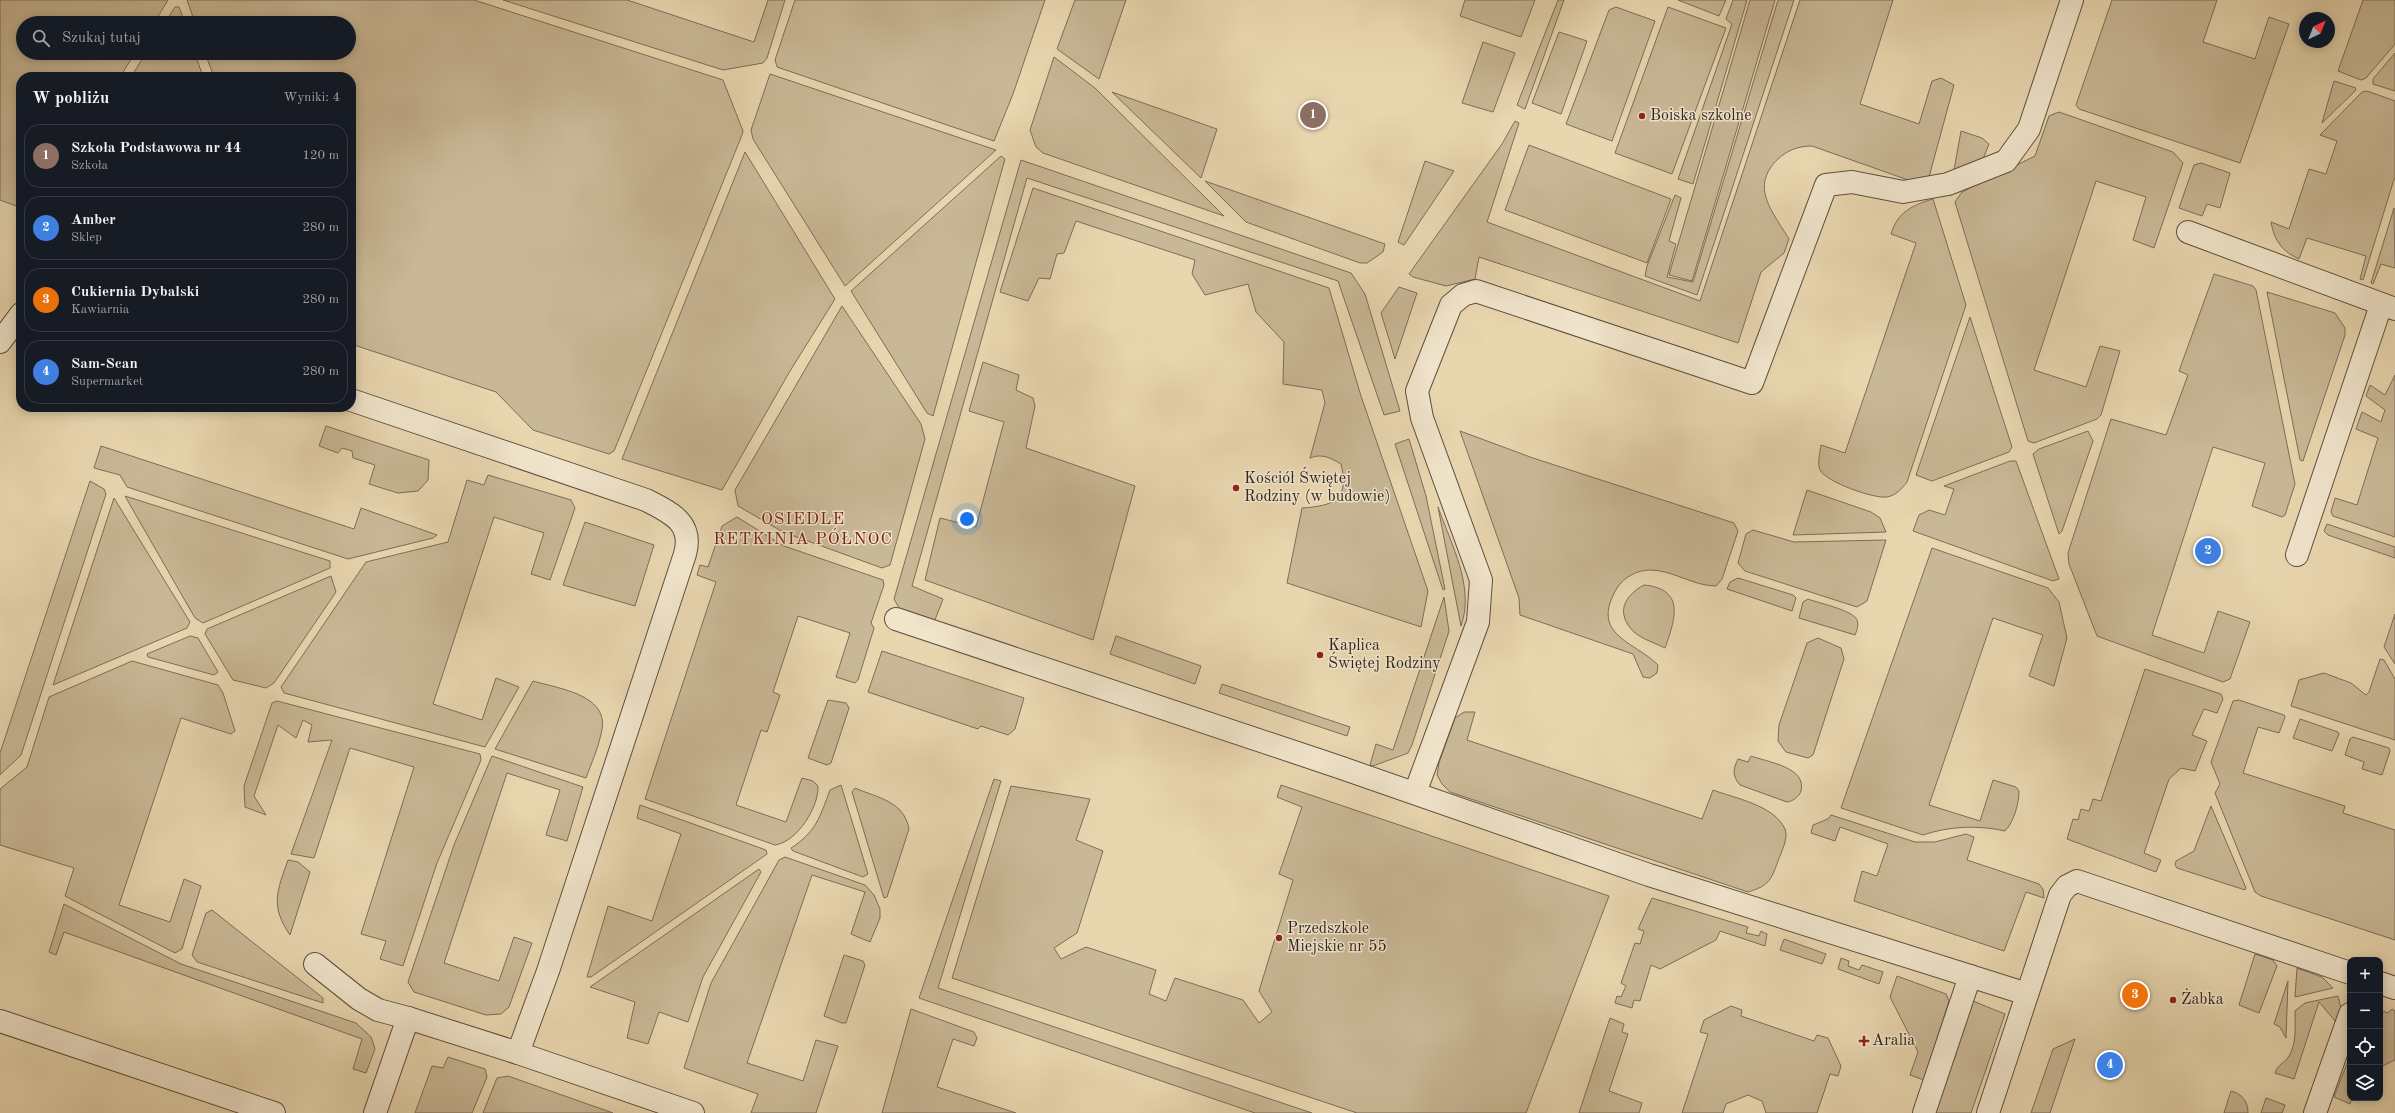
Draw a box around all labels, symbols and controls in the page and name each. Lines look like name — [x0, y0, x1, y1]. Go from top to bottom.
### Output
north arrow — [2299, 12, 2335, 48]
search box — [16, 16, 356, 60]
icon: search — [30, 27, 52, 49]
text: Szukaj tutaj — [62, 31, 141, 46]
text: W pobliżu — [32, 90, 109, 107]
text: Wyniki: 4 — [284, 91, 340, 104]
pin: 1 — [1300, 100, 1326, 130]
place label: Boiska szkolne — [1650, 108, 1752, 124]
marker: Boiska szkolne — [1637, 111, 1647, 121]
text: Szkoła Podstawowa nr 44 — [71, 141, 242, 156]
text: 1 — [42, 149, 50, 162]
text: 120 m — [302, 149, 339, 162]
text: Szkoła — [71, 159, 108, 172]
text: Amber — [71, 213, 116, 228]
text: 2 — [42, 221, 50, 234]
text: 280 m — [302, 221, 339, 234]
text: Sklep — [71, 231, 102, 244]
text: Cukiernia Dybalski — [71, 285, 199, 300]
text: 3 — [42, 293, 50, 306]
text: 280 m — [302, 293, 339, 306]
text: Kawiarnia — [71, 303, 129, 316]
text: Sam-Scan — [71, 357, 138, 372]
text: 4 — [42, 365, 50, 378]
text: 280 m — [302, 365, 339, 378]
text: Supermarket — [71, 375, 143, 388]
place label: Kościół Świętej Rodziny (w budowie) — [1244, 466, 1390, 505]
marker: Kościół Świętej Rodziny (w budowie) — [1231, 483, 1241, 493]
your location — [957, 509, 977, 529]
district label: OSIEDLE RETKINIA PÓŁNOC — [713, 511, 893, 548]
pin: 2 — [2195, 536, 2221, 566]
place label: Kaplica Świętej Rodziny — [1328, 638, 1441, 672]
marker: Kaplica Świętej Rodziny — [1315, 650, 1325, 660]
place label: Przedszkole Miejskie nr 55 — [1287, 921, 1387, 955]
marker: Przedszkole Miejskie nr 55 — [1274, 933, 1284, 943]
map controls — [2347, 957, 2383, 1101]
button: + — [2347, 957, 2383, 993]
pin: 3 — [2122, 980, 2148, 1010]
place label: Żabka — [2181, 988, 2224, 1008]
button: − — [2347, 993, 2383, 1029]
marker: Żabka — [2168, 995, 2178, 1005]
button: locate — [2347, 1029, 2383, 1065]
place label: Aralia — [1872, 1033, 1915, 1049]
marker: Aralia — [1859, 1036, 1869, 1046]
pin: 4 — [2097, 1050, 2123, 1080]
button: layers — [2347, 1065, 2383, 1101]

